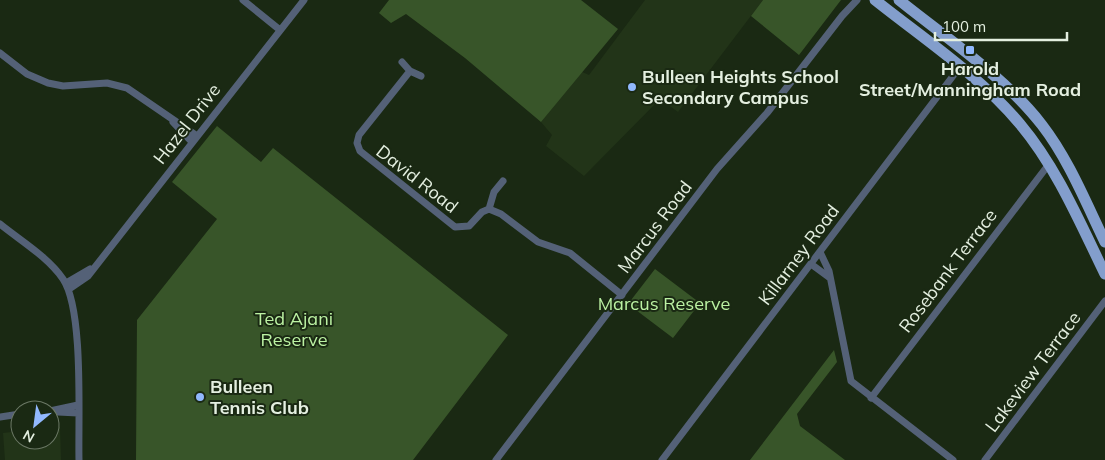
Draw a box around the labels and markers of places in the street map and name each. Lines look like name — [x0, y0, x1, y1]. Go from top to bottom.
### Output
marker: Harold Street/Manningham Road — [964, 44, 976, 56]
place label: Harold Street/Manningham Road — [859, 57, 1081, 101]
place label: Bulleen Heights School Secondary Campus — [642, 65, 839, 109]
marker: Bulleen Heights School Secondary Campus — [626, 81, 638, 93]
place label: Bulleen Tennis Club — [210, 375, 309, 419]
marker: Bulleen Tennis Club — [194, 391, 206, 403]

